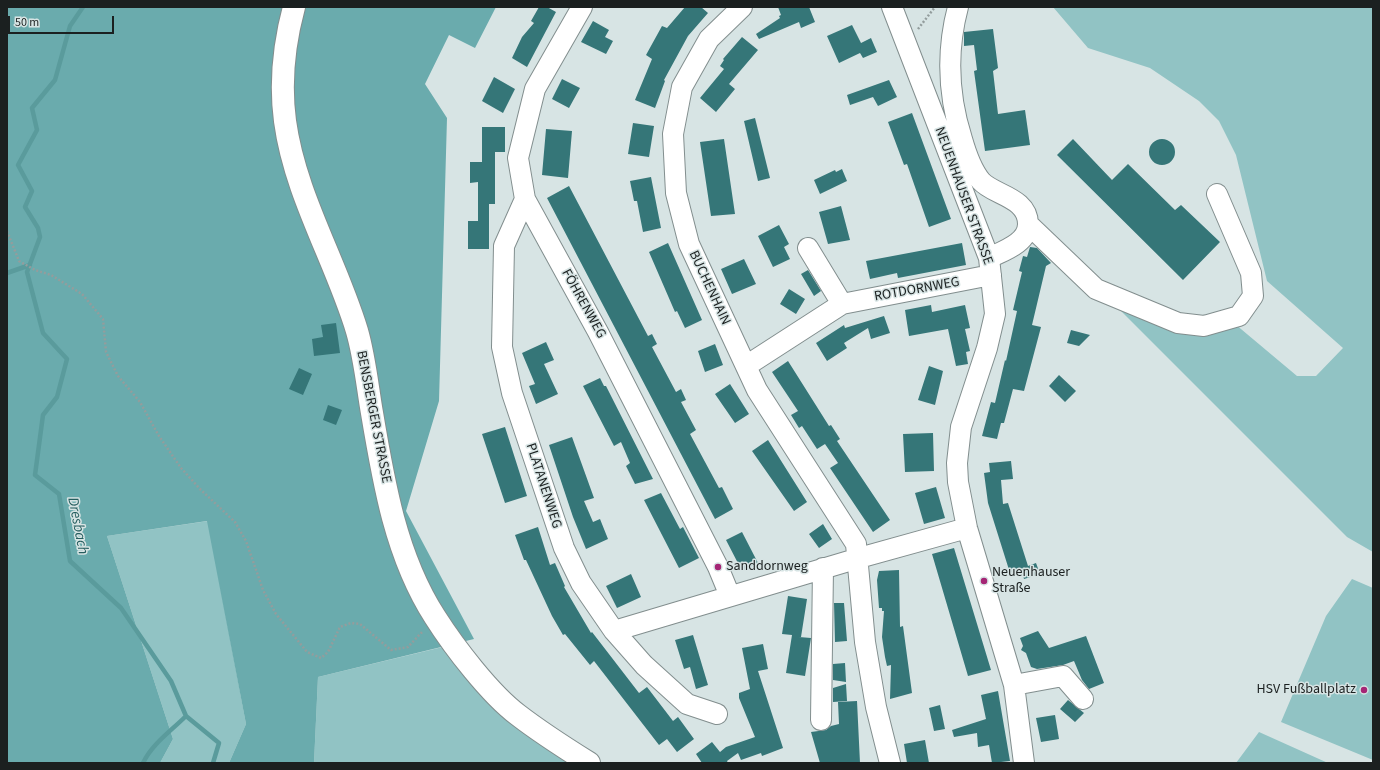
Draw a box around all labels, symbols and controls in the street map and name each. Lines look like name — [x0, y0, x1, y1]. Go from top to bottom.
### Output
scale bar — [10, 8, 116, 34]
text: 50 m — [15, 14, 39, 31]
street label: NEUENHAUSER STRASSE — [930, 125, 996, 267]
street label: BUCHENHAIN — [684, 248, 734, 328]
street label: FÖHRENWEG — [557, 266, 609, 342]
street label: ROTDORNWEG — [873, 274, 961, 306]
street label: BENSBERGER STRASSE — [352, 349, 394, 485]
street label: PLATANENWEG — [521, 441, 565, 531]
water label: Dresbach — [63, 496, 91, 556]
place label: Sanddornweg — [726, 559, 808, 575]
marker: Sanddornweg — [713, 562, 723, 572]
place label: Neuenhauser Straße — [992, 565, 1070, 598]
marker: Neuenhauser Straße — [979, 576, 989, 586]
place label: HSV Fußballplatz — [1256, 682, 1356, 698]
marker: HSV Fußballplatz — [1359, 685, 1369, 695]

